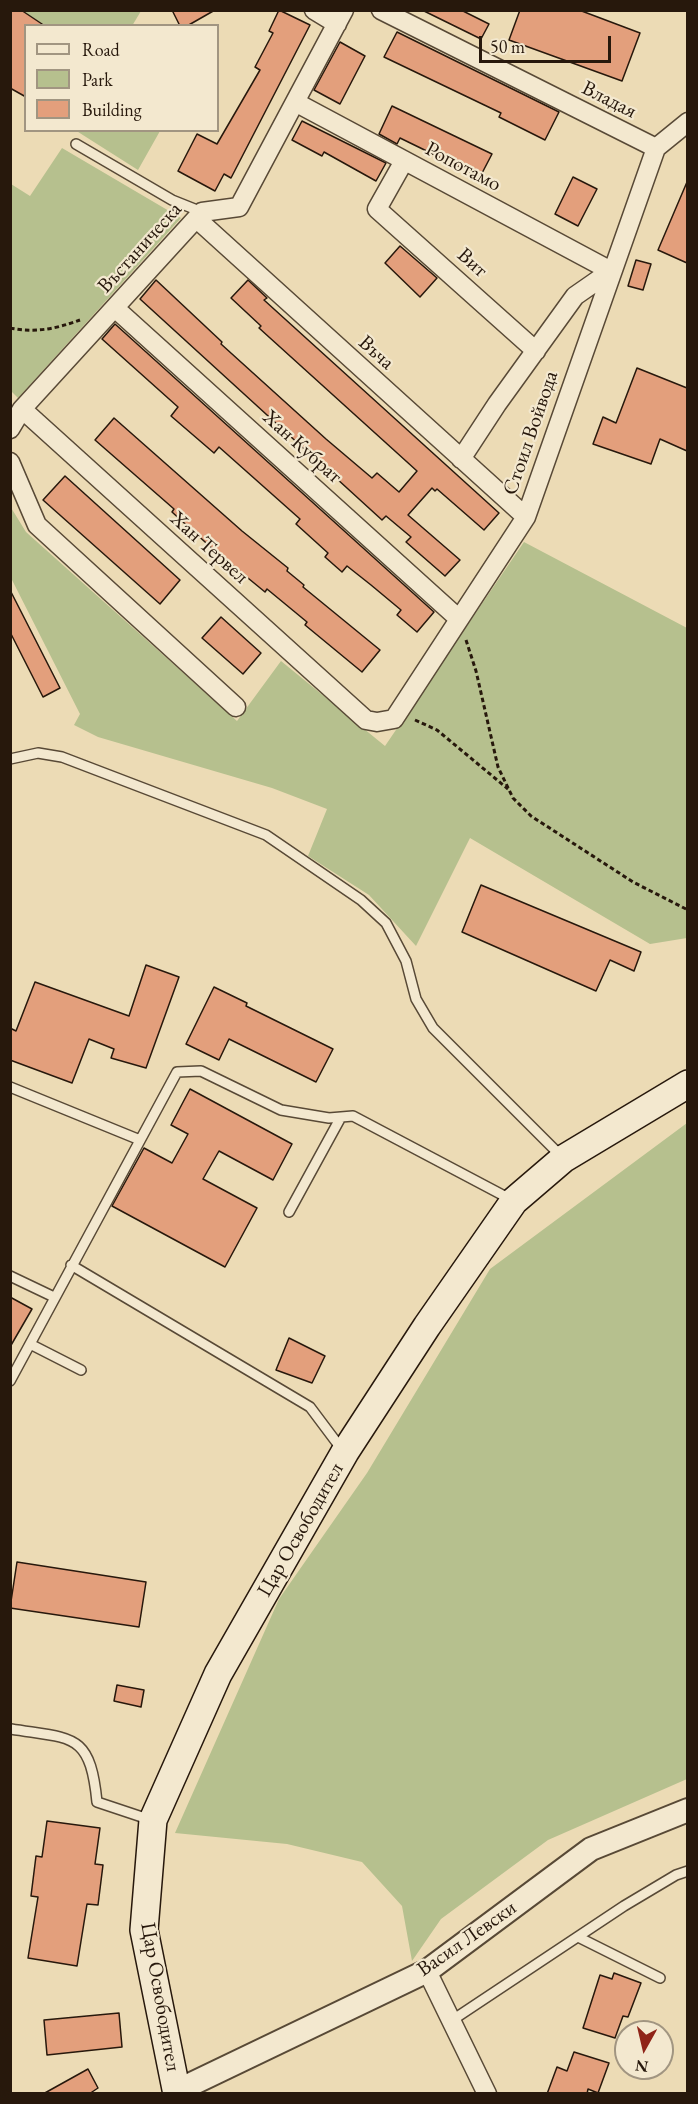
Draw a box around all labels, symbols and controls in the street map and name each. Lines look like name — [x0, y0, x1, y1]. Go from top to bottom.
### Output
legend — [24, 24, 219, 132]
scale bar — [482, 24, 614, 62]
text: 50 m — [490, 35, 525, 58]
text: Road — [82, 38, 120, 61]
text: Park — [82, 68, 113, 91]
street label: Владая — [577, 76, 641, 124]
text: Building — [82, 98, 142, 121]
street label: Ропотамо — [421, 137, 505, 197]
street label: Въстаническа — [93, 197, 187, 299]
street label: Вит — [452, 243, 492, 283]
street label: Въча — [353, 330, 399, 376]
street label: Стоил Войвода — [498, 368, 564, 498]
street label: Хан Кубрат — [257, 405, 347, 489]
street label: Хан Тервел — [165, 506, 253, 590]
street label: Цар Освободител — [252, 1458, 350, 1602]
street label: Васил Левски — [412, 1895, 522, 1983]
street label: Цар Освободител — [135, 1921, 185, 2073]
north arrow — [614, 2020, 674, 2080]
text: N — [634, 2055, 650, 2078]

